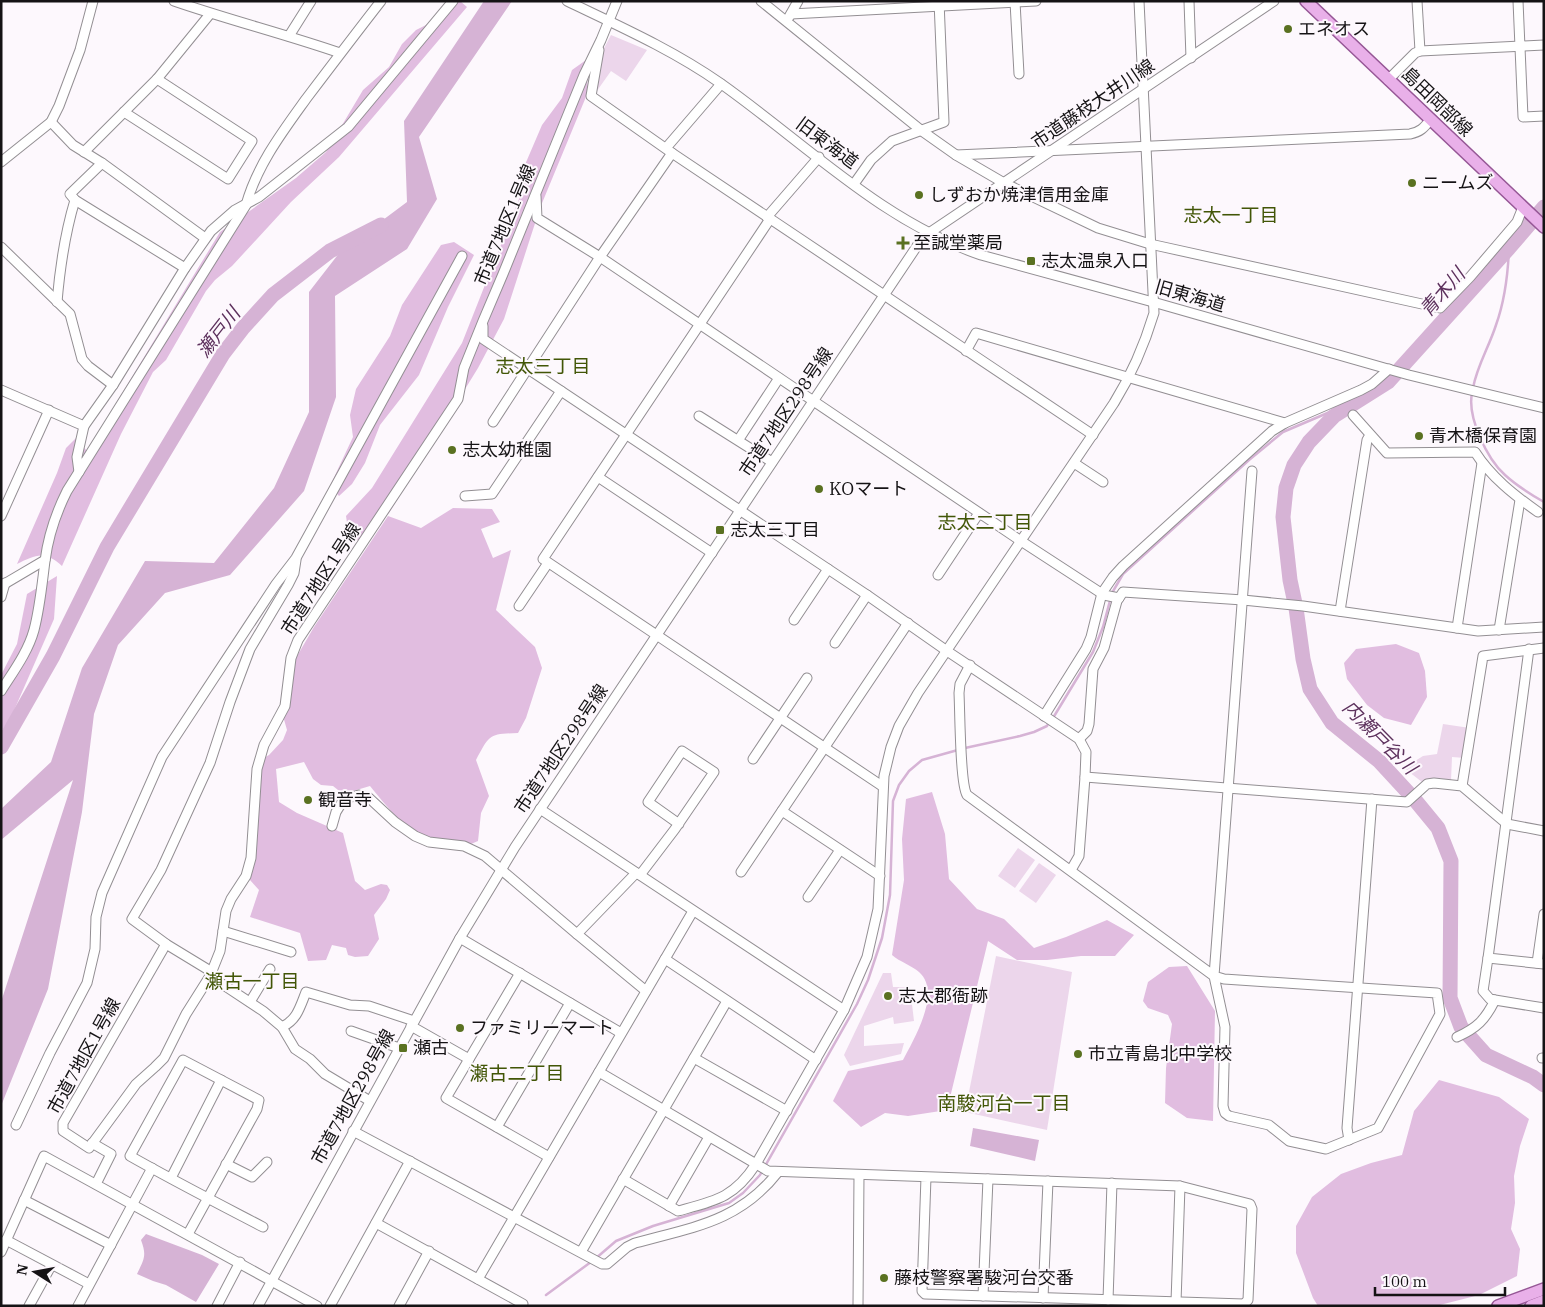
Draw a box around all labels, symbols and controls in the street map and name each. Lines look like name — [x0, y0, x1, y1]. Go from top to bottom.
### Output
place label: エネオス — [1298, 17, 1370, 40]
marker: エネオス — [1282, 23, 1294, 35]
street label: 市道藤枝大井川線 — [1027, 54, 1159, 153]
street label: 島田岡部線 — [1397, 62, 1478, 141]
street label: 旧東海道 — [792, 112, 863, 173]
street label: 市道7地区1号線 — [469, 161, 540, 289]
place label: ニームズ — [1422, 171, 1493, 194]
marker: ニームズ — [1406, 177, 1418, 189]
place label: しずおか焼津信用金庫 — [929, 183, 1109, 206]
marker: しずおか焼津信用金庫 — [913, 189, 925, 201]
district label: 志太一丁目 — [1183, 203, 1279, 227]
place label: 至誠堂薬局 — [913, 231, 1003, 254]
marker: 至誠堂薬局 — [897, 237, 909, 249]
place label: 志太温泉入口 — [1041, 249, 1149, 272]
marker: 志太温泉入口 — [1025, 255, 1037, 267]
water label: 青木川 — [1414, 261, 1471, 321]
street label: 旧東海道 — [1152, 275, 1228, 316]
water label: 瀬戸川 — [191, 301, 246, 362]
street label: 市道7地区298号線 — [734, 343, 837, 481]
district label: 志太三丁目 — [495, 354, 591, 378]
place label: 青木橋保育園 — [1429, 424, 1537, 447]
marker: 青木橋保育園 — [1413, 430, 1425, 442]
place label: 志太幼稚園 — [462, 438, 552, 461]
marker: 志太幼稚園 — [446, 444, 458, 456]
place label: KOマート — [829, 477, 908, 500]
marker: KOマート — [813, 483, 825, 495]
district label: 志太二丁目 — [937, 510, 1033, 534]
street label: 市道7地区1号線 — [276, 518, 366, 639]
place label: 志太三丁目 — [730, 518, 820, 541]
marker: 志太三丁目 — [714, 524, 726, 536]
street label: 市道7地区298号線 — [509, 680, 612, 818]
water label: 内瀬戸谷川 — [1338, 695, 1423, 780]
place label: 観音寺 — [318, 788, 372, 811]
marker: 観音寺 — [302, 794, 314, 806]
district label: 瀬古一丁目 — [204, 969, 300, 993]
place label: 志太郡衙跡 — [898, 984, 988, 1007]
marker: 志太郡衙跡 — [882, 990, 894, 1002]
street label: 市道7地区1号線 — [42, 994, 125, 1118]
place label: ファミリーマート — [470, 1016, 614, 1039]
marker: ファミリーマート — [454, 1022, 466, 1034]
street label: 市道7地区298号線 — [306, 1025, 399, 1168]
place label: 瀬古 — [413, 1036, 449, 1059]
marker: 瀬古 — [397, 1042, 409, 1054]
place label: 市立青島北中学校 — [1088, 1042, 1232, 1065]
marker: 市立青島北中学校 — [1072, 1048, 1084, 1060]
district label: 瀬古二丁目 — [469, 1061, 565, 1085]
district label: 南駿河台一丁目 — [937, 1091, 1071, 1115]
north arrow — [10, 1247, 60, 1297]
text: N — [12, 1262, 32, 1277]
scale bar — [1375, 1264, 1505, 1296]
place label: 藤枝警察署駿河台交番 — [894, 1266, 1074, 1289]
marker: 藤枝警察署駿河台交番 — [878, 1272, 890, 1284]
text: 100 m — [1382, 1272, 1427, 1291]

